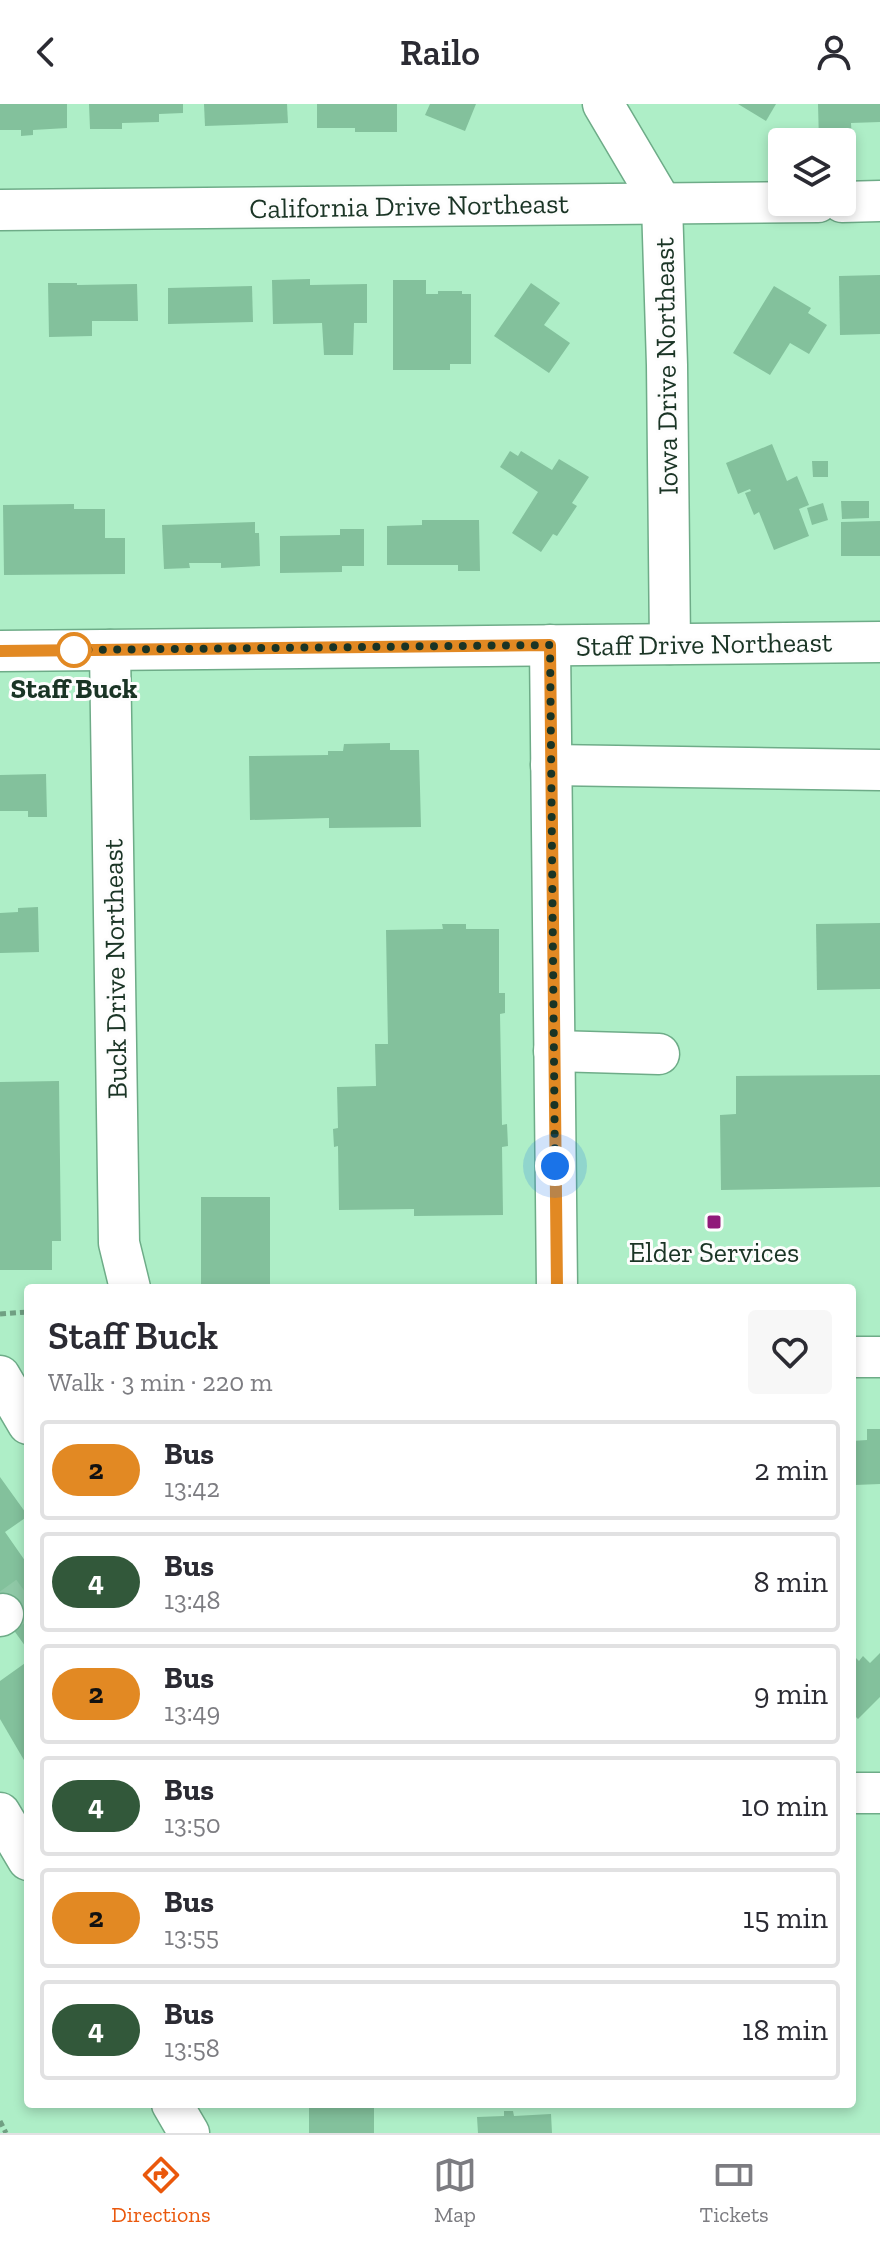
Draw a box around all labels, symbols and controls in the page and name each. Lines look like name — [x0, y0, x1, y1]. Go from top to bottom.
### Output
icon: back — [24, 30, 68, 74]
icon: person — [812, 30, 856, 74]
text: Railo — [400, 31, 480, 74]
map controls — [768, 128, 856, 216]
button: layers — [768, 128, 856, 216]
street label: California Drive Northeast — [249, 187, 570, 225]
street label: Iowa Drive Northeast — [647, 236, 685, 495]
street label: Staff Drive Northeast — [576, 625, 833, 663]
marker: Staff Buck — [57, 633, 91, 667]
place label: Staff Buck — [10, 672, 138, 705]
street label: Buck Drive Northeast — [96, 838, 134, 1099]
your location — [535, 1146, 575, 1186]
marker: Elder Services — [705, 1213, 723, 1231]
place label: Elder Services — [629, 1236, 799, 1269]
button: heart — [748, 1310, 832, 1394]
text: Staff Buck — [48, 1313, 218, 1359]
text: Walk · 3 min · 220 m — [48, 1366, 272, 1398]
text: Bus — [164, 1436, 214, 1472]
text: 2 min — [754, 1452, 828, 1488]
text: 2 — [88, 1453, 104, 1486]
text: 13:42 — [164, 1472, 220, 1504]
text: Bus — [164, 1548, 214, 1584]
text: 8 min — [754, 1564, 828, 1600]
text: 4 — [88, 1565, 104, 1598]
text: 13:48 — [164, 1584, 221, 1616]
text: Bus — [164, 1660, 214, 1696]
text: 9 min — [754, 1676, 828, 1712]
text: 2 — [88, 1677, 104, 1710]
text: 13:49 — [164, 1696, 220, 1728]
text: Bus — [164, 1772, 214, 1808]
text: 10 min — [741, 1788, 828, 1824]
text: 4 — [88, 1789, 104, 1822]
text: 13:50 — [164, 1808, 221, 1840]
text: Bus — [164, 1884, 214, 1920]
text: 15 min — [743, 1900, 828, 1936]
text: 2 — [88, 1901, 104, 1934]
text: 13:55 — [164, 1920, 219, 1952]
text: Bus — [164, 1996, 214, 2032]
text: 18 min — [742, 2012, 828, 2048]
text: 4 — [88, 2013, 104, 2046]
text: 13:58 — [164, 2032, 220, 2064]
tab: Directions — [111, 2153, 211, 2228]
tab: Map — [433, 2153, 477, 2228]
tab: Tickets — [700, 2153, 769, 2228]

